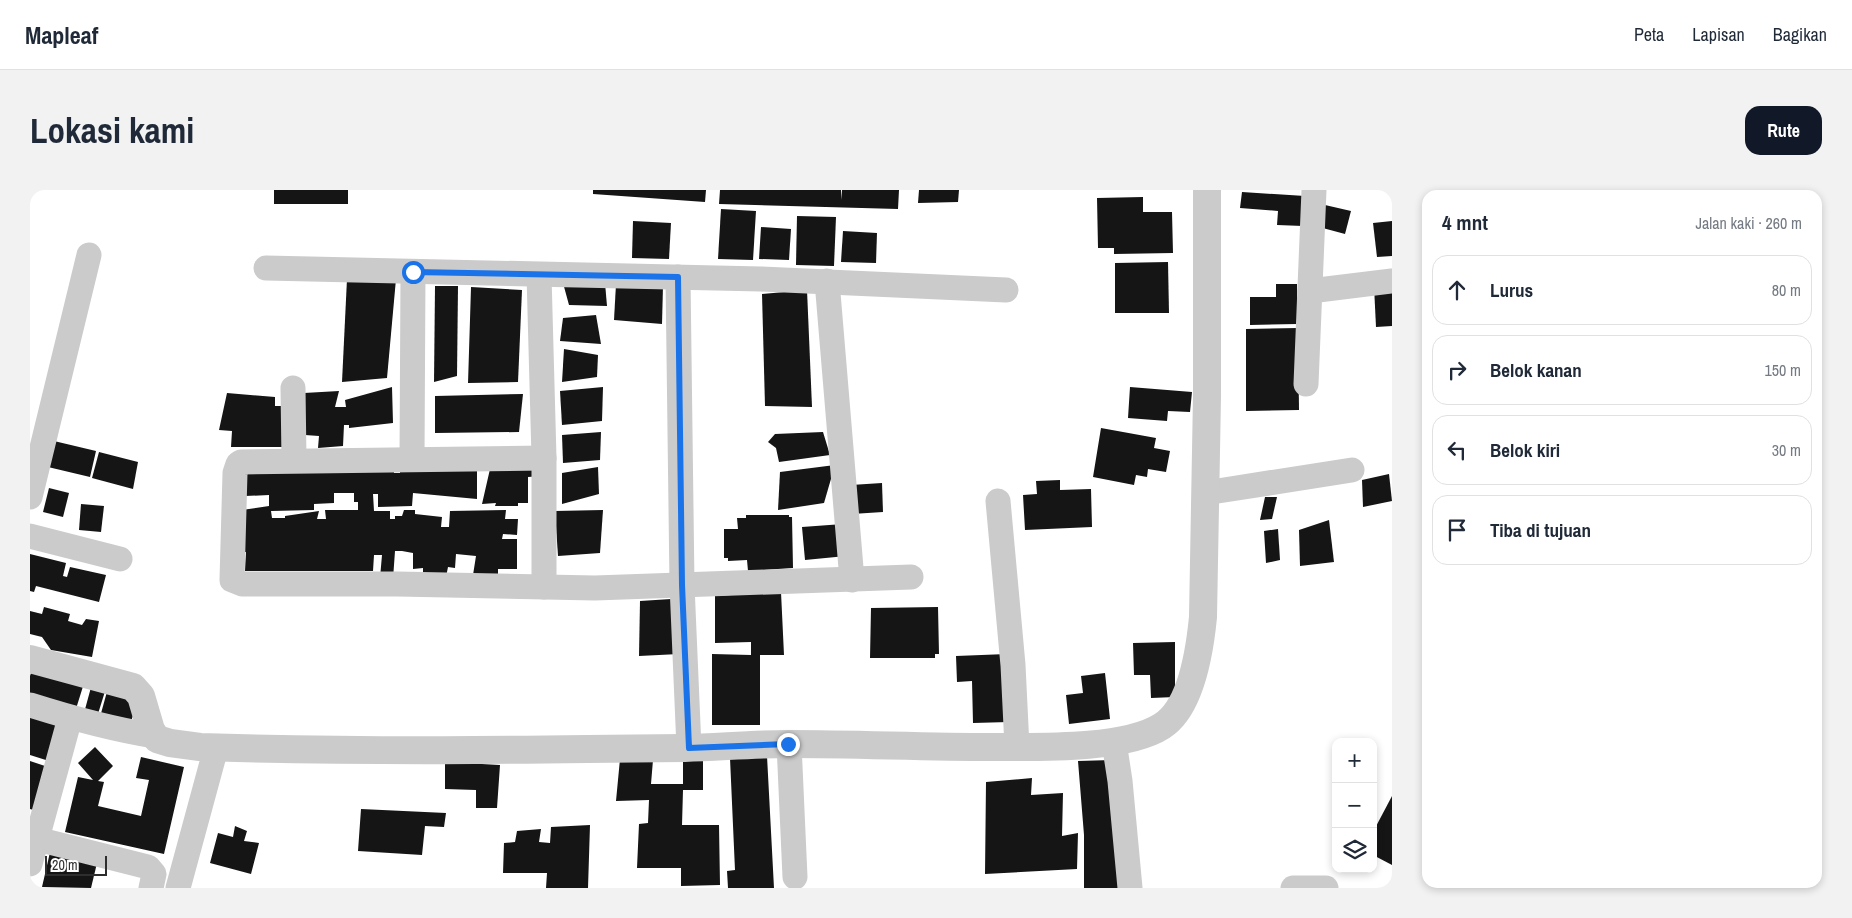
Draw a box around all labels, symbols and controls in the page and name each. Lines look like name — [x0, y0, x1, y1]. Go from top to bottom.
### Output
text: Mapleaf — [25, 19, 98, 51]
text: Peta — [1634, 22, 1664, 47]
text: Lapisan — [1692, 22, 1745, 47]
text: Bagikan — [1773, 22, 1827, 47]
button: Rute — [1745, 106, 1822, 155]
text: Lokasi kami — [30, 107, 194, 154]
text: 4 mnt — [1442, 208, 1488, 237]
text: Jalan kaki · 260 m — [1696, 212, 1802, 234]
route start — [402, 261, 425, 284]
icon: ahead — [1443, 276, 1471, 304]
text: Lurus — [1490, 277, 1533, 303]
text: 80 m — [1772, 279, 1801, 301]
icon: right — [1443, 356, 1471, 384]
text: Belok kanan — [1490, 357, 1582, 383]
text: 150 m — [1765, 359, 1801, 381]
icon: left — [1443, 436, 1471, 464]
text: Belok kiri — [1490, 437, 1560, 463]
text: 30 m — [1772, 439, 1801, 461]
icon: arrive — [1443, 516, 1471, 544]
text: Tiba di tujuan — [1490, 517, 1591, 543]
route end — [777, 733, 800, 756]
map controls — [1332, 738, 1377, 873]
button: + — [1332, 738, 1377, 783]
button: − — [1332, 783, 1377, 828]
button: layers — [1332, 828, 1377, 873]
scale bar — [45, 853, 108, 876]
text: 20 m — [52, 856, 78, 874]

